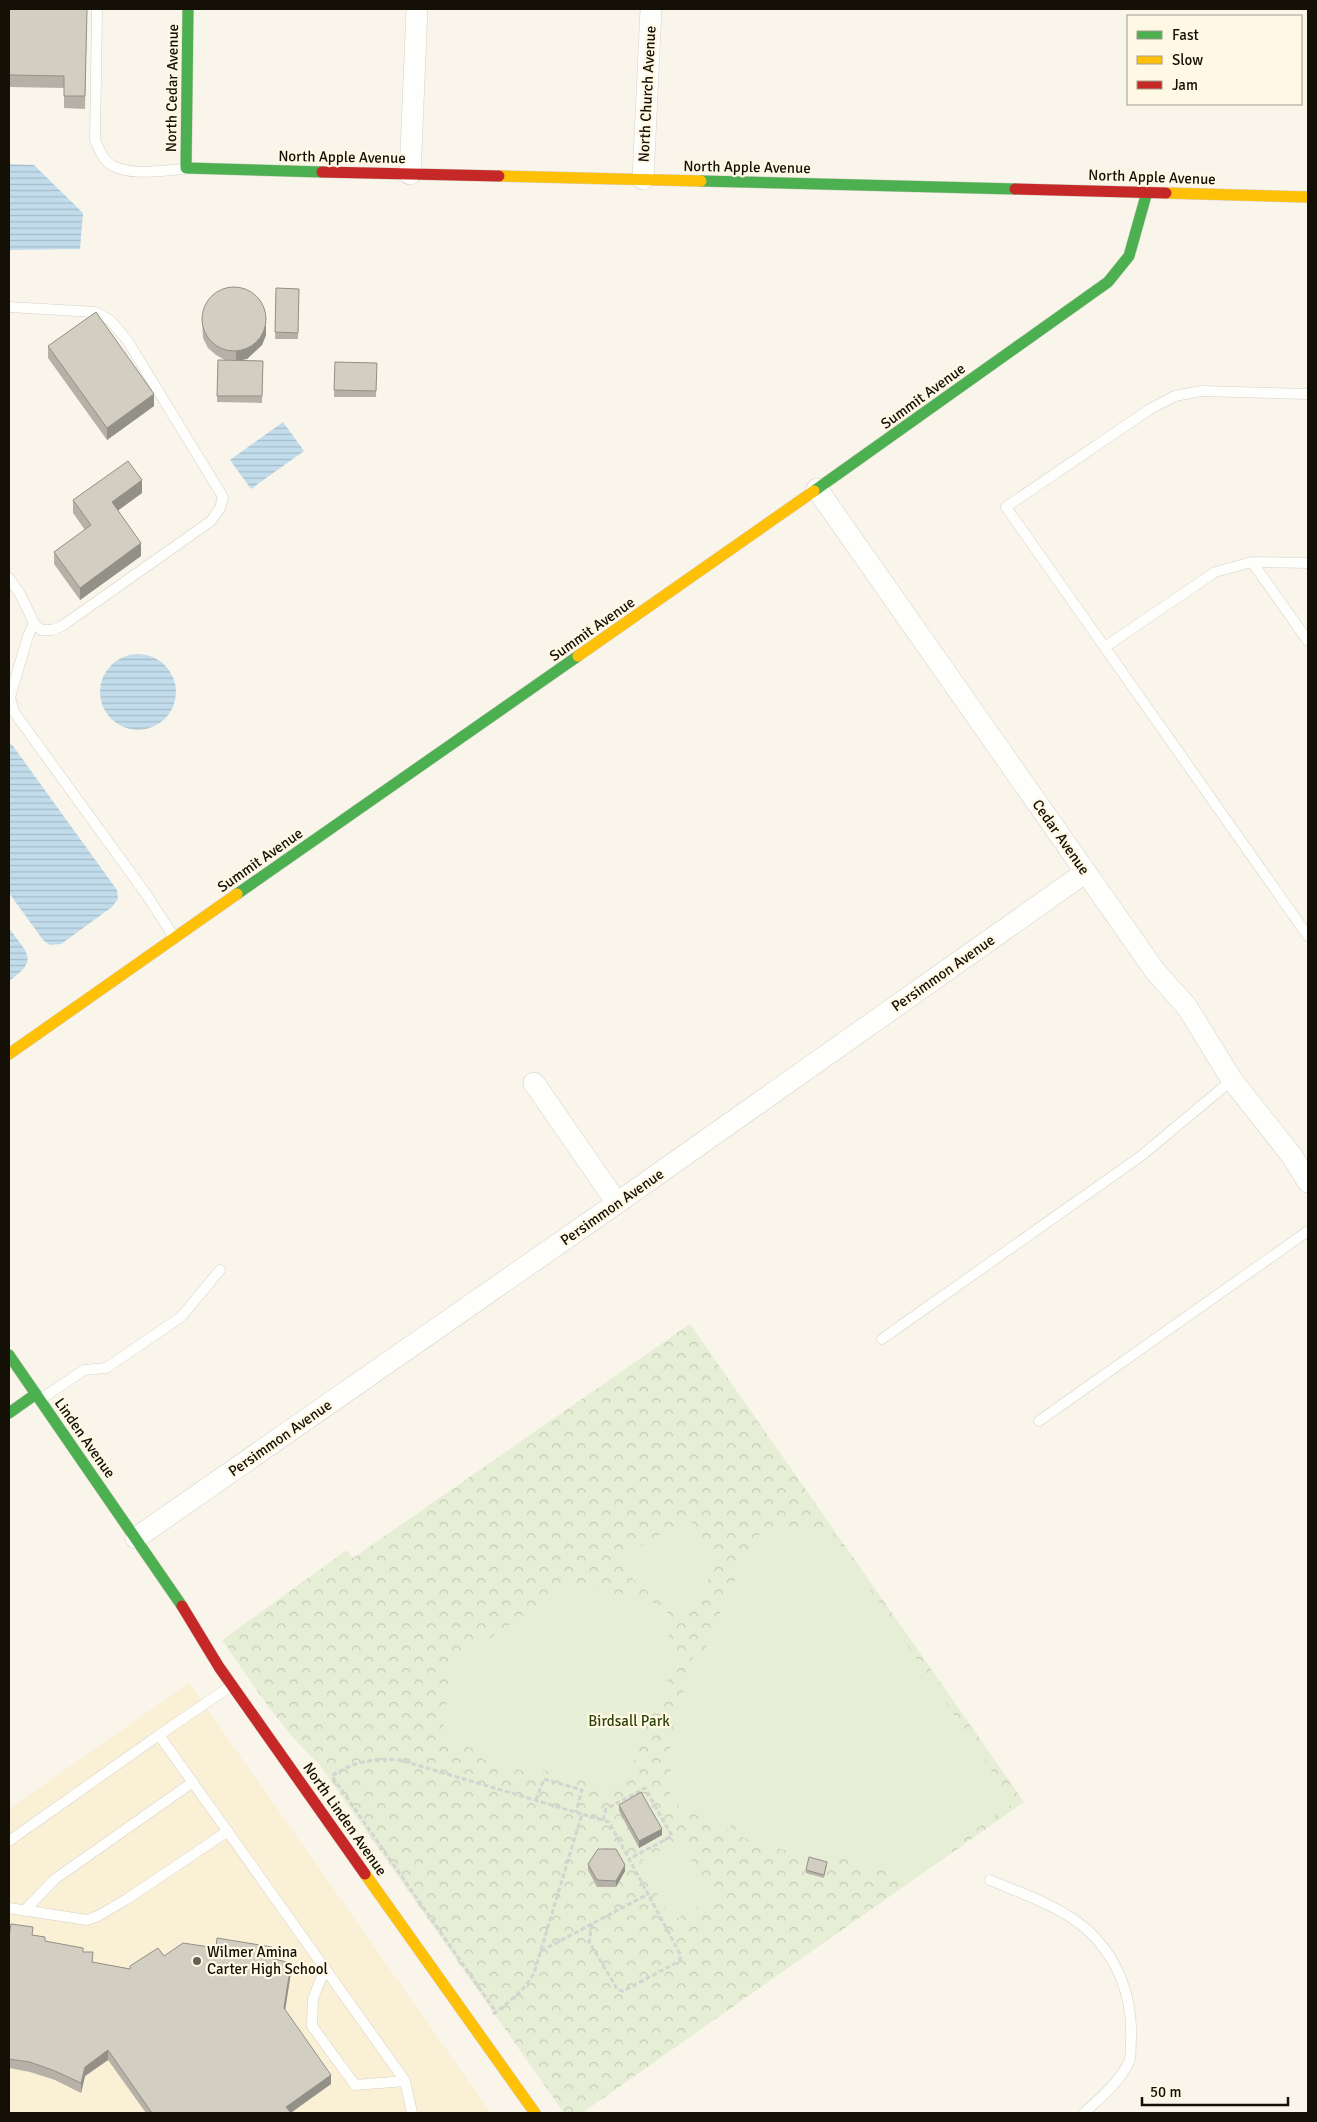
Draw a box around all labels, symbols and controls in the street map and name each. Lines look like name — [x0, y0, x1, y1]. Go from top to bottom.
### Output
legend — [1127, 15, 1302, 105]
street label: North Cedar Avenue — [162, 24, 182, 152]
street label: North Church Avenue — [634, 25, 660, 163]
text: Fast — [1172, 26, 1199, 44]
text: Slow — [1172, 51, 1203, 69]
text: Jam — [1172, 76, 1198, 94]
street label: North Apple Avenue — [278, 147, 406, 167]
street label: North Apple Avenue — [683, 157, 811, 177]
street label: North Apple Avenue — [1088, 166, 1216, 188]
street label: Summit Avenue — [877, 359, 969, 433]
street label: Summit Avenue — [546, 593, 638, 665]
street label: Cedar Avenue — [1028, 796, 1094, 878]
street label: Summit Avenue — [214, 824, 306, 896]
street label: Persimmon Avenue — [888, 931, 998, 1015]
street label: Persimmon Avenue — [557, 1165, 667, 1249]
street label: Linden Avenue — [51, 1394, 119, 1482]
street label: Persimmon Avenue — [225, 1396, 335, 1480]
park label: Birdsall Park — [588, 1712, 670, 1730]
street label: North Linden Avenue — [299, 1759, 391, 1879]
place label: Wilmer Amina Carter High School — [207, 1943, 328, 1978]
marker: Wilmer Amina Carter High School — [191, 1955, 203, 1967]
scale bar — [1142, 2074, 1288, 2106]
text: 50 m — [1150, 2083, 1181, 2101]

